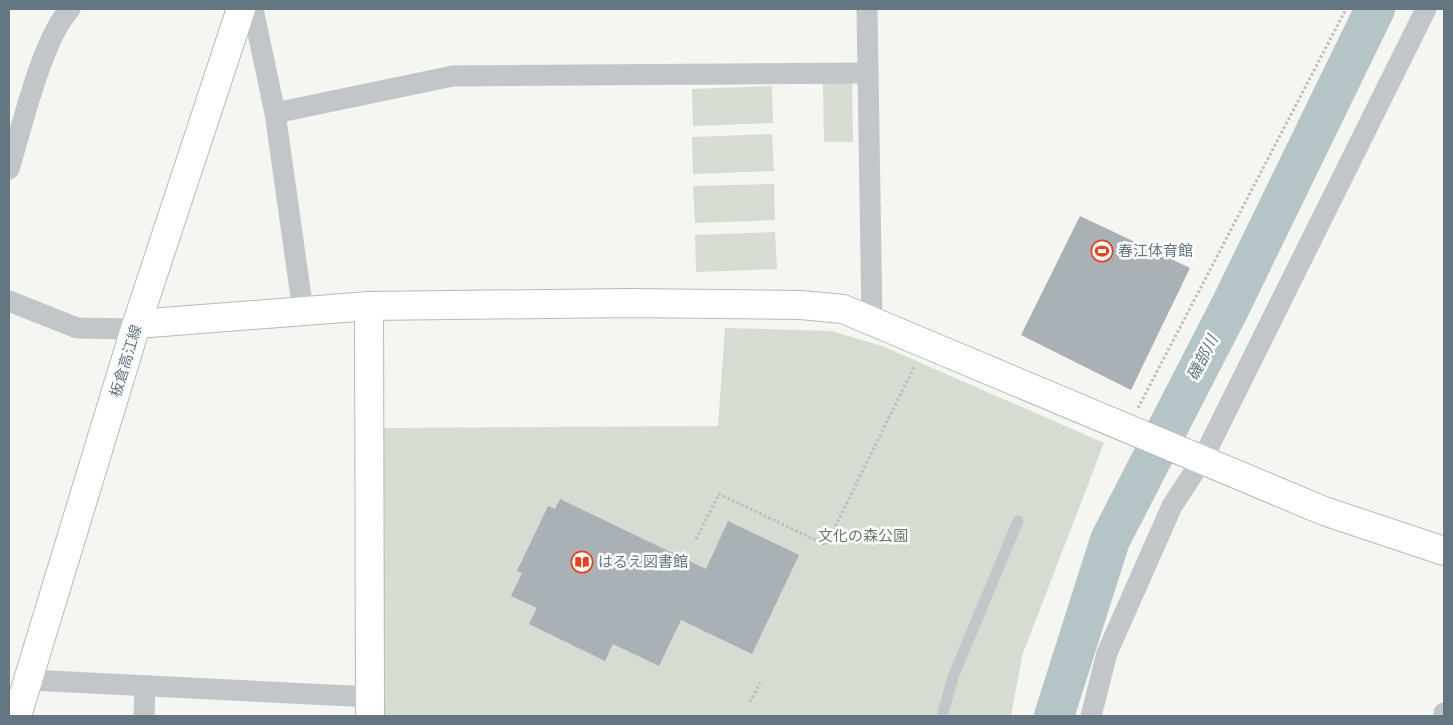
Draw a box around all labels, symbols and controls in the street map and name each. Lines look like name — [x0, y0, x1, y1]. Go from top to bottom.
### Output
sports icon: 春江体育館 — [1090, 239, 1114, 263]
place label: 春江体育館 — [1118, 242, 1193, 260]
street label: 板倉高江線 — [106, 322, 146, 400]
water label: 磯部川 — [1183, 330, 1224, 384]
park label: 文化の森公園 — [818, 527, 908, 545]
library icon: はるえ図書館 — [570, 550, 594, 574]
place label: はるえ図書館 — [598, 553, 688, 571]

